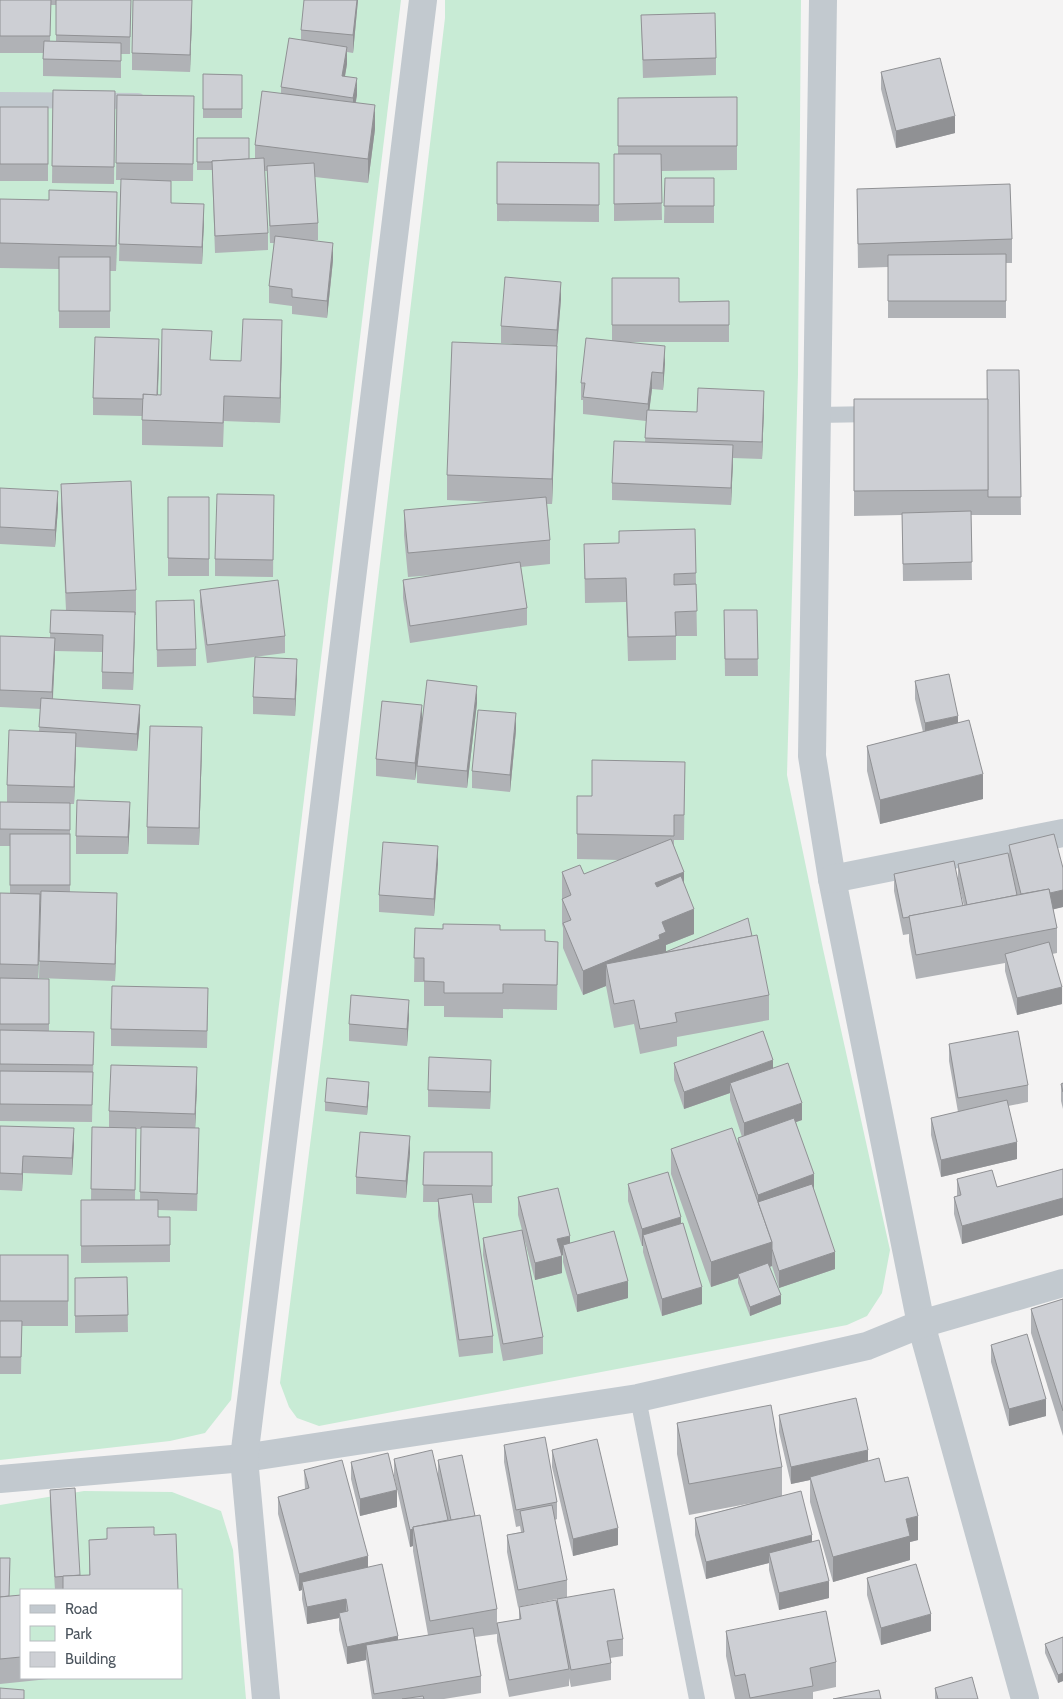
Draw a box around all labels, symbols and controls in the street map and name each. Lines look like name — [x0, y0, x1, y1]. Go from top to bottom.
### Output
legend — [20, 1589, 182, 1679]
text: Road — [65, 1600, 98, 1618]
text: Park — [65, 1625, 92, 1643]
text: Building — [65, 1650, 116, 1668]

